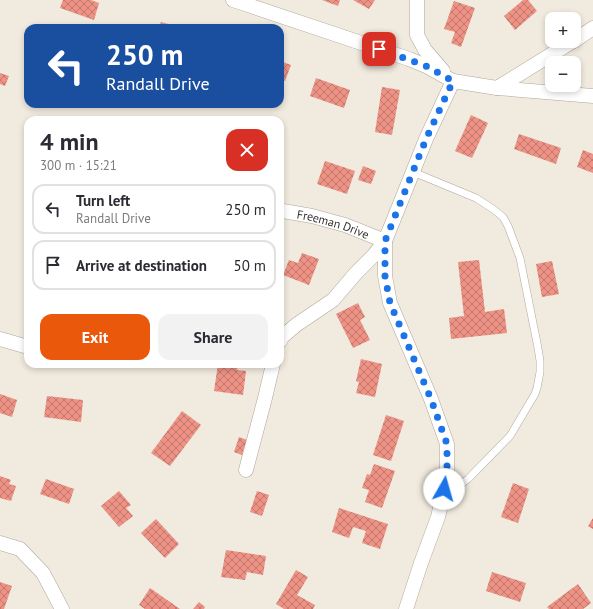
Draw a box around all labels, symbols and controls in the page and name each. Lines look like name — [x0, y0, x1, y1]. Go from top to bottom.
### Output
map controls — [545, 12, 581, 92]
button: + — [545, 12, 581, 48]
pin — [362, 32, 396, 66]
text: 250 m — [106, 36, 183, 73]
icon: arrive — [368, 38, 390, 60]
icon: left — [40, 40, 92, 92]
button: − — [545, 56, 581, 92]
text: Randall Drive — [106, 72, 210, 95]
text: 4 min — [40, 126, 99, 157]
button: close — [226, 129, 268, 171]
text: 300 m · 15:21 — [40, 157, 117, 174]
text: Turn left — [76, 191, 130, 210]
icon: left — [42, 198, 64, 220]
text: 250 m — [225, 200, 266, 219]
street label: Freeman Drive — [296, 206, 372, 241]
text: Randall Drive — [76, 210, 151, 227]
icon: arrive — [42, 254, 64, 276]
text: Arrive at destination — [76, 256, 207, 275]
text: 50 m — [233, 256, 266, 275]
button: Exit — [40, 314, 150, 360]
button: Share — [158, 314, 268, 360]
position arrow — [423, 468, 465, 510]

